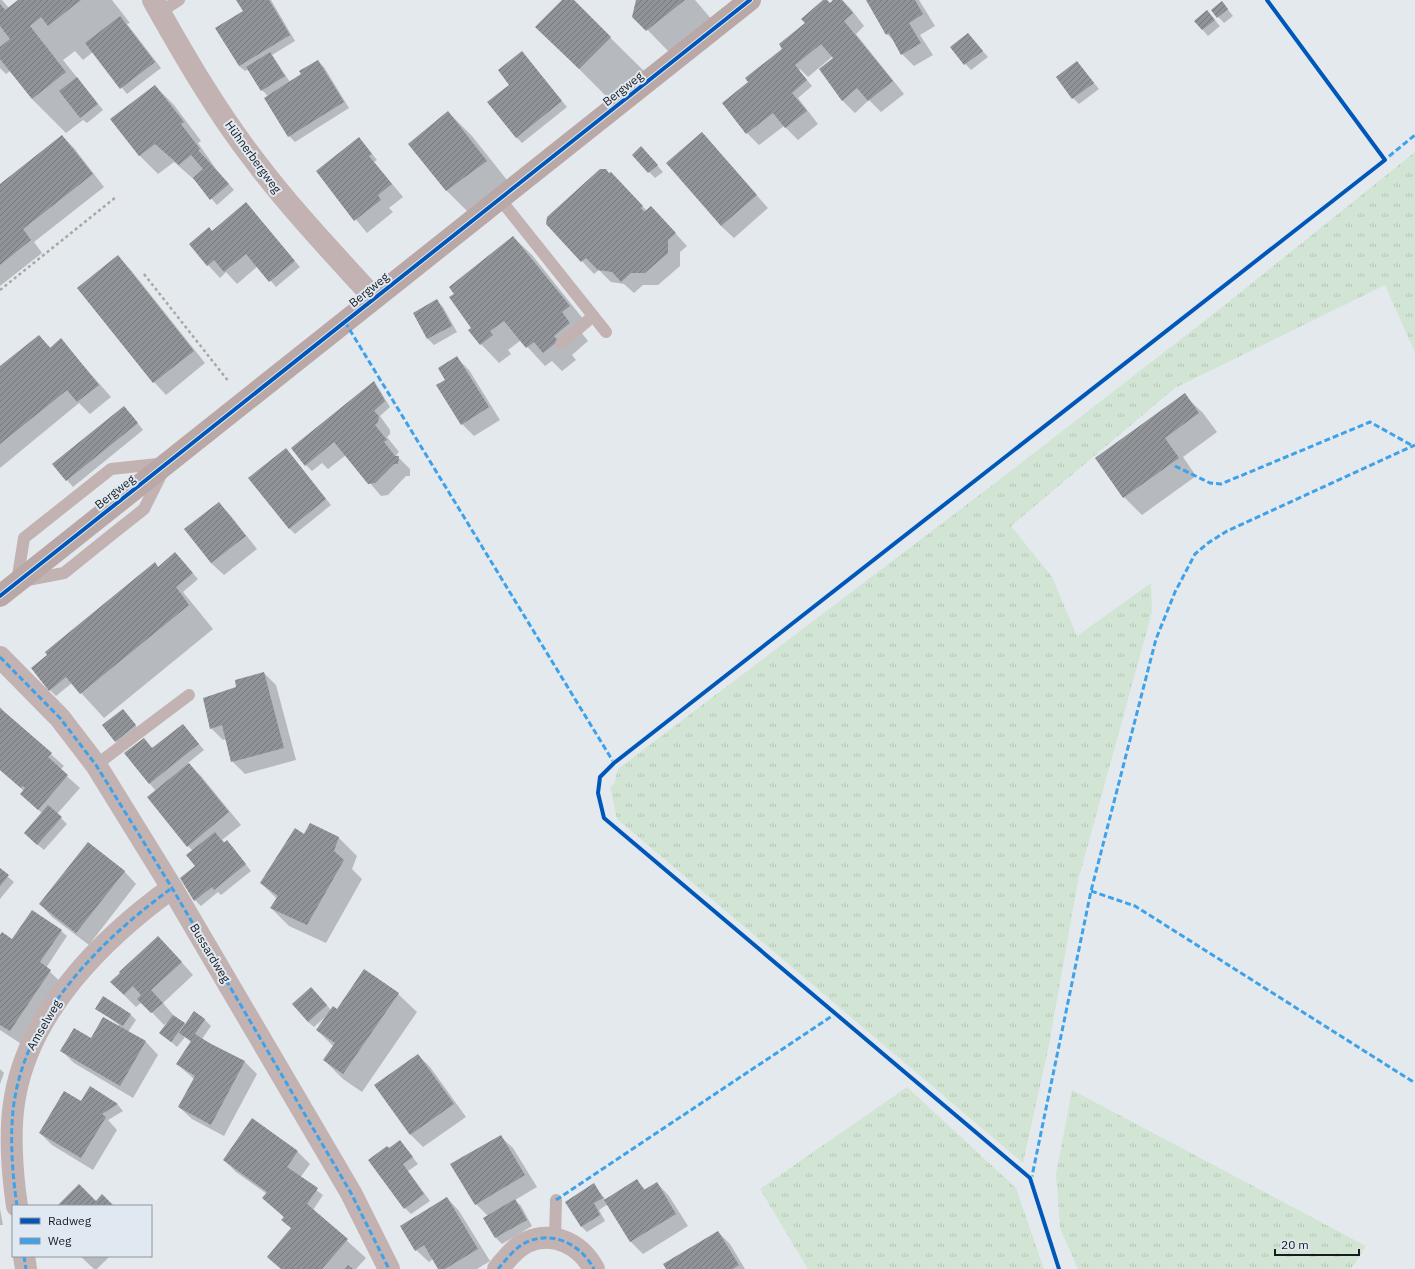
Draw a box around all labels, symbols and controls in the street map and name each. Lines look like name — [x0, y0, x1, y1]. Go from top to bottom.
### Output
street label: Bergweg — [600, 68, 646, 109]
street label: Hühnerbergweg — [222, 117, 285, 196]
street label: Bergweg — [346, 269, 392, 310]
street label: Bergweg — [92, 471, 138, 512]
street label: Bussardweg — [187, 921, 234, 985]
street label: Amselweg — [23, 996, 64, 1053]
legend — [12, 1205, 152, 1257]
text: Radweg — [48, 1213, 92, 1228]
scale bar — [1275, 1231, 1359, 1257]
text: Weg — [48, 1233, 72, 1248]
text: 20 m — [1281, 1237, 1309, 1252]

